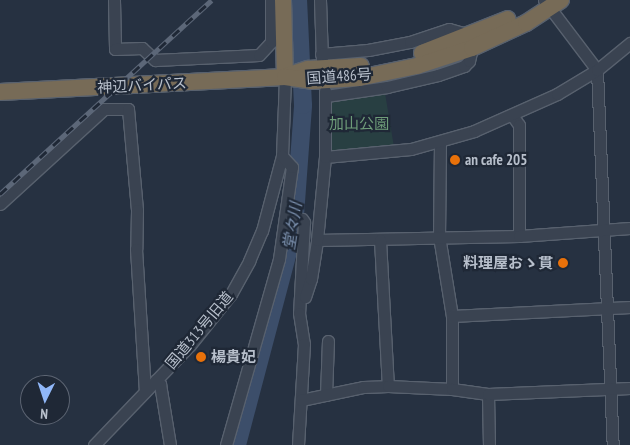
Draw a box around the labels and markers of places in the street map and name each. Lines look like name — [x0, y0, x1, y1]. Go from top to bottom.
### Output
place label: an cafe 205 — [465, 151, 527, 169]
marker: an cafe 205 — [449, 154, 461, 166]
place label: 料理屋おゝ貫 — [463, 254, 553, 272]
marker: 料理屋おゝ貫 — [557, 257, 569, 269]
place label: 楊貴妃 — [211, 348, 256, 366]
marker: 楊貴妃 — [195, 351, 207, 363]

